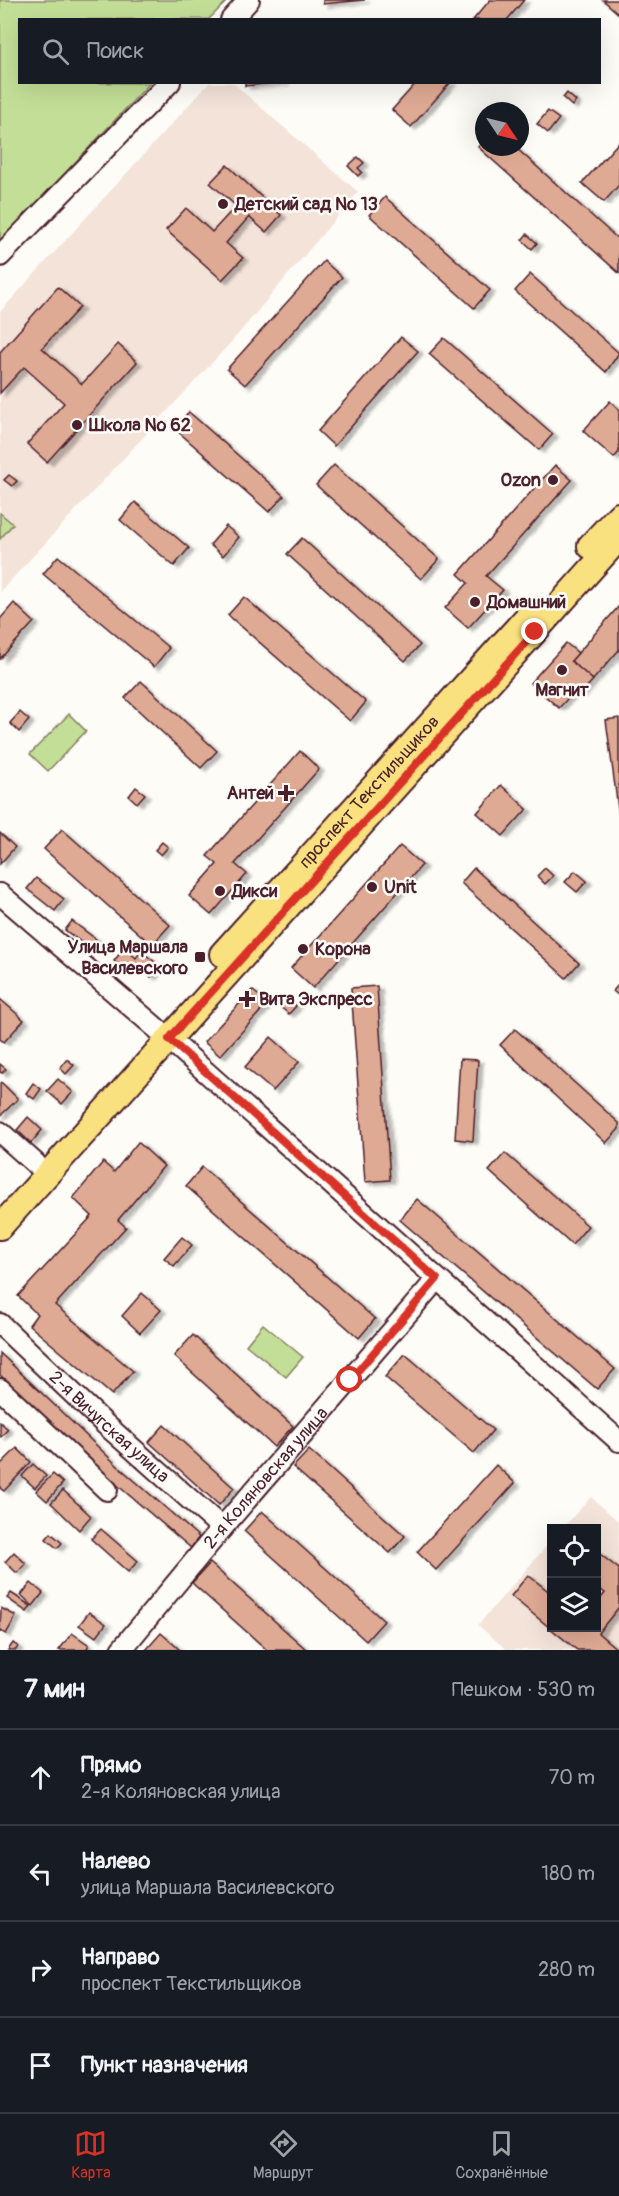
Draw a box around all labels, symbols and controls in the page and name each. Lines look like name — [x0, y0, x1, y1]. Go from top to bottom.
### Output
search box — [18, 18, 601, 84]
icon: search — [39, 35, 72, 68]
text: Поиск — [87, 37, 144, 65]
north arrow — [475, 102, 529, 156]
place label: Детский сад № 13 — [234, 193, 378, 216]
marker: Детский сад № 13 — [216, 197, 230, 211]
place label: Школа № 62 — [88, 414, 191, 437]
marker: Школа № 62 — [70, 418, 84, 432]
place label: Ozon — [501, 469, 541, 492]
marker: Ozon — [546, 473, 560, 487]
place label: Домашний — [486, 591, 566, 614]
marker: Домашний — [468, 595, 482, 609]
route end — [521, 618, 547, 644]
marker: Магнит — [555, 663, 569, 677]
place label: Магнит — [535, 679, 590, 702]
street label: проспект Текстильщиков — [294, 710, 444, 873]
place label: Антей — [227, 782, 274, 805]
marker: Антей — [279, 786, 293, 800]
place label: Unit — [384, 876, 417, 899]
place label: Дикси — [231, 880, 277, 903]
marker: Unit — [365, 880, 379, 894]
marker: Дикси — [213, 884, 227, 898]
place label: Улица Маршала Василевского — [67, 936, 189, 980]
place label: Корона — [315, 938, 371, 961]
marker: Корона — [296, 942, 310, 956]
marker: Улица Маршала Василевского — [193, 950, 207, 964]
place label: Вита Экспресс — [259, 988, 373, 1011]
marker: Вита Экспресс — [240, 992, 254, 1006]
street label: 2-я Вичугская улица — [44, 1366, 174, 1488]
route start — [336, 1366, 362, 1392]
street label: 2-я Коляновская улица — [198, 1402, 333, 1553]
map controls — [547, 1524, 601, 1632]
button: locate — [547, 1524, 601, 1578]
button: layers — [547, 1578, 601, 1632]
text: 7 мин — [24, 1673, 85, 1705]
text: Пешком · 530 m — [452, 1677, 595, 1702]
text: Прямо — [81, 1751, 141, 1779]
icon: ahead — [24, 1761, 57, 1794]
text: 70 m — [549, 1765, 595, 1790]
text: 2-я Коляновская улица — [81, 1779, 280, 1804]
text: Налево — [81, 1847, 150, 1875]
icon: left — [24, 1857, 57, 1890]
text: 180 m — [541, 1861, 595, 1886]
text: улица Маршала Василевского — [81, 1875, 335, 1900]
text: Направо — [81, 1943, 160, 1971]
icon: right — [24, 1953, 57, 1986]
text: 280 m — [538, 1957, 595, 1982]
text: проспект Текстильщиков — [81, 1971, 302, 1996]
icon: arrive — [24, 2049, 57, 2082]
text: Пункт назначения — [81, 2051, 248, 2079]
tab: Карта — [71, 2127, 111, 2183]
tab: Маршрут — [253, 2127, 313, 2183]
tab: Сохранённые — [456, 2127, 548, 2183]

